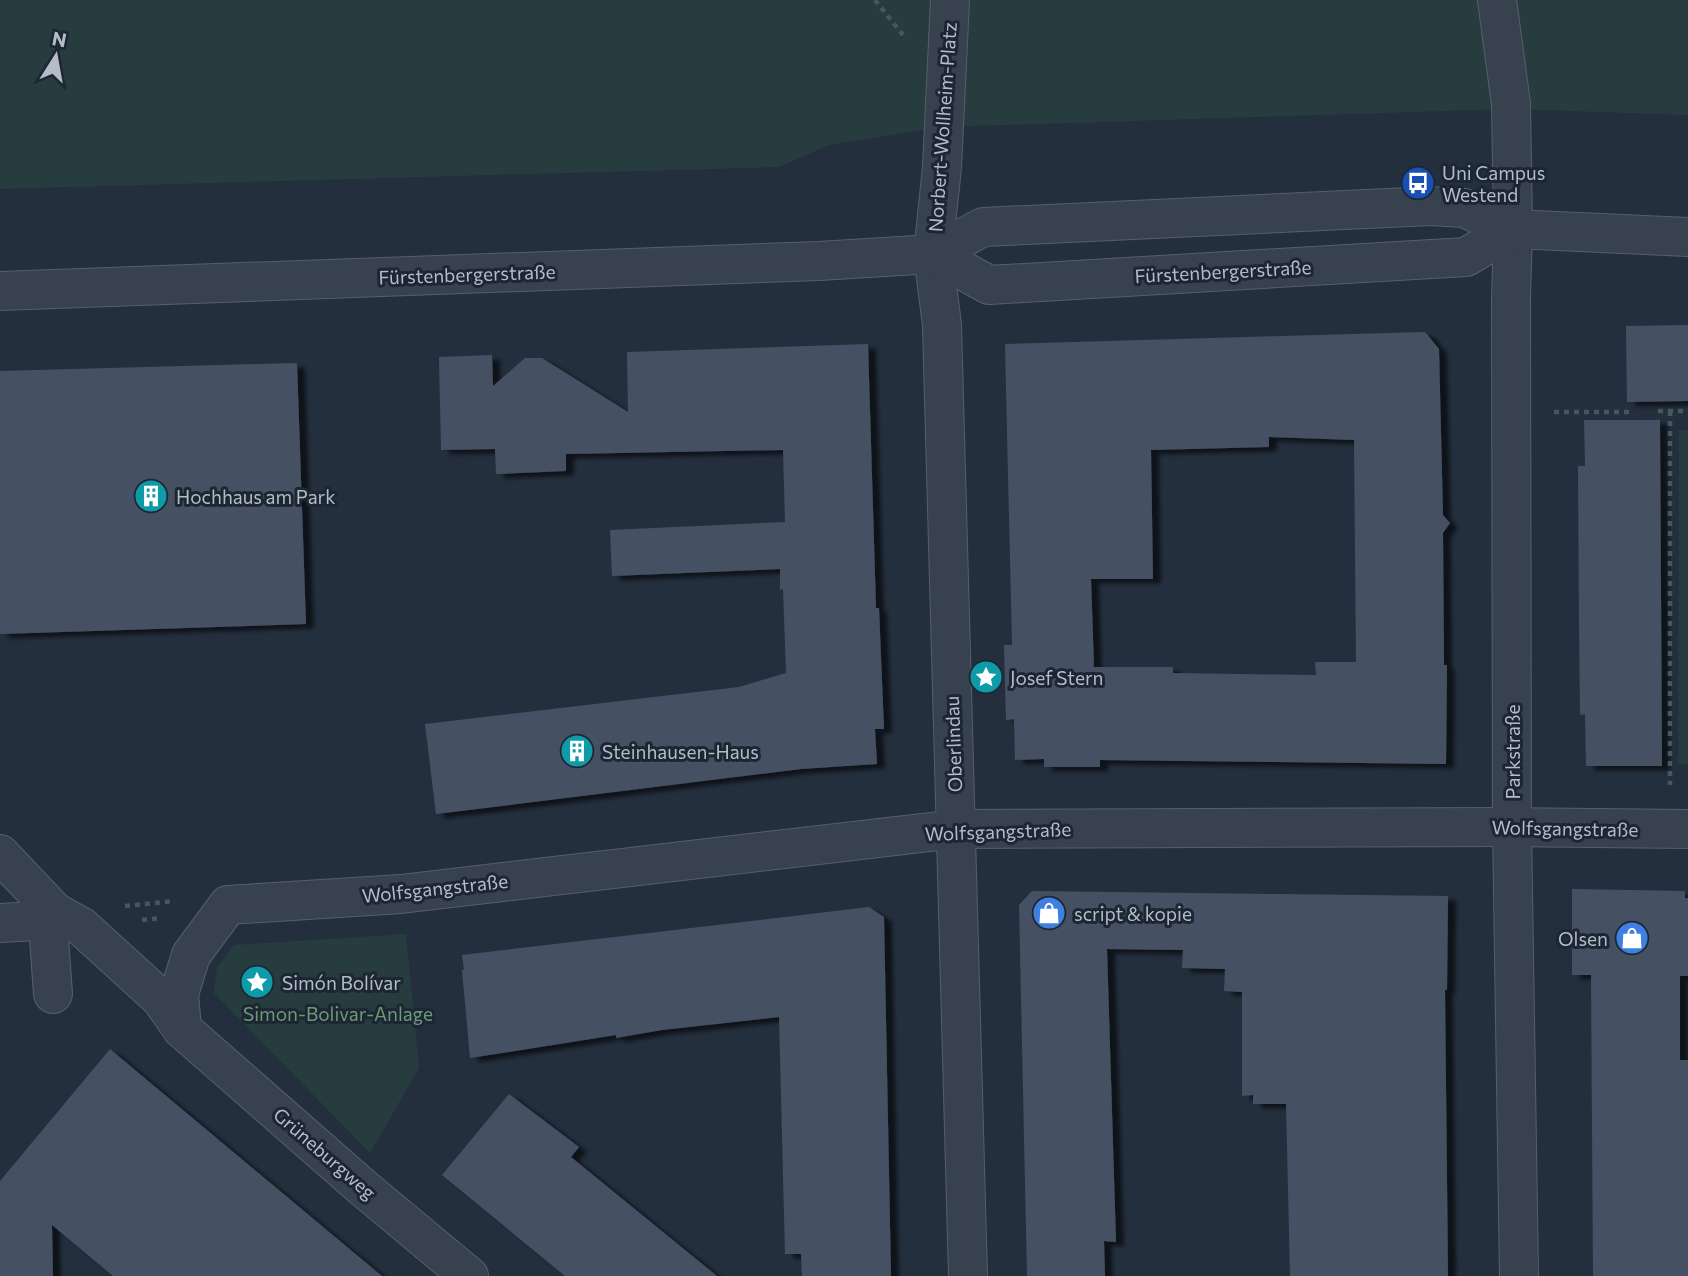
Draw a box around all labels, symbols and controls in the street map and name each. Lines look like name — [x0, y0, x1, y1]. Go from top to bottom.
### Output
north arrow — [21, 21, 91, 91]
street label: Norbert-Wollheim-Platz — [923, 21, 961, 233]
text: N — [50, 26, 69, 51]
place label: Uni Campus Westend — [1442, 161, 1545, 206]
bus stop icon: Uni Campus Westend — [1399, 164, 1437, 202]
street label: Fürstenbergerstraße — [1134, 255, 1312, 287]
street label: Fürstenbergerstraße — [378, 259, 556, 289]
building icon: Hochhaus am Park — [132, 477, 170, 515]
place label: Hochhaus am Park — [176, 485, 336, 508]
place icon: Josef Stern — [967, 658, 1005, 696]
place label: Josef Stern — [1010, 666, 1103, 689]
street label: Oberlindau — [940, 695, 966, 793]
street label: Parkstraße — [1501, 704, 1524, 800]
building icon: Steinhausen-Haus — [558, 732, 596, 770]
place label: Steinhausen-Haus — [602, 740, 759, 763]
street label: Wolfsgangstraße — [1491, 815, 1639, 841]
street label: Wolfsgangstraße — [924, 817, 1072, 845]
street label: Wolfsgangstraße — [361, 869, 509, 907]
shop icon: script & kopie — [1030, 894, 1068, 932]
place label: script & kopie — [1074, 902, 1192, 925]
shop icon: Olsen — [1613, 919, 1651, 957]
place label: Olsen — [1558, 927, 1608, 950]
place icon: Simón Bolívar — [238, 963, 276, 1001]
place label: Simón Bolívar — [282, 971, 401, 994]
park label: Simon-Bolivar-Anlage — [243, 1002, 433, 1025]
street label: Grüneburgweg — [269, 1102, 381, 1204]

